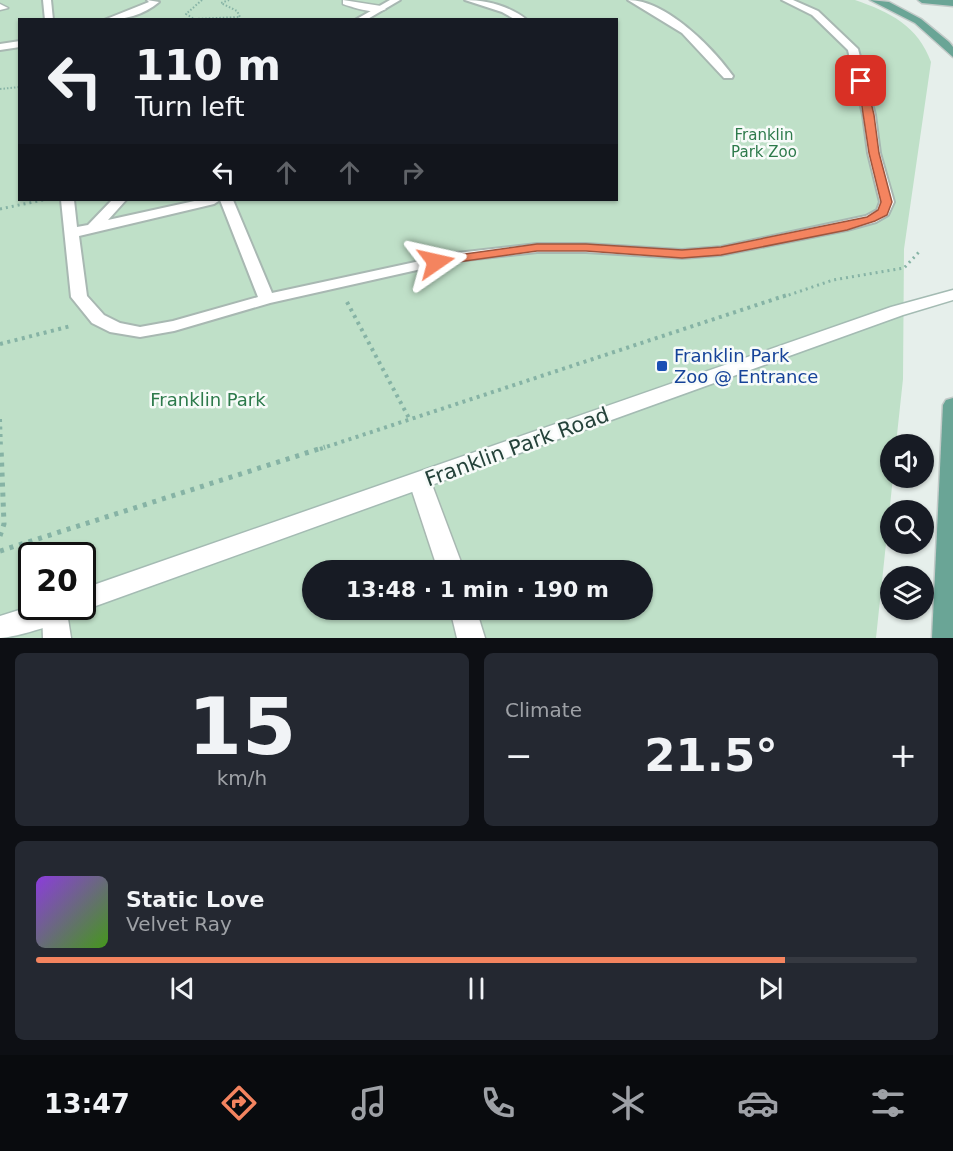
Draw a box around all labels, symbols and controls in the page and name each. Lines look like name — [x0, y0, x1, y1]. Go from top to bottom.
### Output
text: 110 m — [135, 41, 281, 90]
icon: left — [36, 42, 114, 120]
pin — [835, 55, 886, 106]
icon: arrive — [844, 64, 877, 97]
text: Turn left — [135, 91, 245, 122]
park label: Franklin Park Zoo — [731, 126, 797, 161]
icon: left — [207, 156, 240, 189]
icon: ahead — [270, 156, 303, 189]
icon: ahead — [333, 156, 366, 189]
icon: right — [396, 156, 429, 189]
position arrow — [404, 230, 468, 294]
place label: Franklin Park Zoo @ Entrance — [674, 345, 818, 387]
marker: Franklin Park Zoo @ Entrance — [655, 359, 669, 373]
park label: Franklin Park — [150, 389, 266, 410]
street label: Franklin Park Road — [422, 403, 612, 491]
map controls — [880, 434, 934, 620]
button: sound — [880, 434, 934, 488]
button: search — [880, 500, 934, 554]
speed limit sign: 20 — [18, 542, 96, 620]
button: layers — [880, 566, 934, 620]
text: 13:48 · 1 min · 190 m — [346, 577, 609, 602]
text: 15 — [188, 682, 296, 772]
text: Climate — [505, 698, 582, 722]
text: 21.5° — [644, 729, 778, 782]
text: − — [505, 736, 533, 775]
text: + — [889, 736, 917, 775]
text: km/h — [217, 766, 267, 790]
text: Static Love — [126, 887, 264, 912]
text: Velvet Ray — [126, 912, 232, 936]
icon: previous — [166, 972, 199, 1005]
icon: pause — [460, 972, 493, 1005]
icon: next — [754, 972, 787, 1005]
icon: directions — [218, 1082, 260, 1124]
icon: music — [348, 1082, 390, 1124]
icon: phone — [477, 1082, 519, 1124]
icon: climate — [607, 1082, 649, 1124]
icon: car — [737, 1082, 779, 1124]
icon: filters — [867, 1082, 909, 1124]
text: 13:47 — [44, 1088, 130, 1119]

